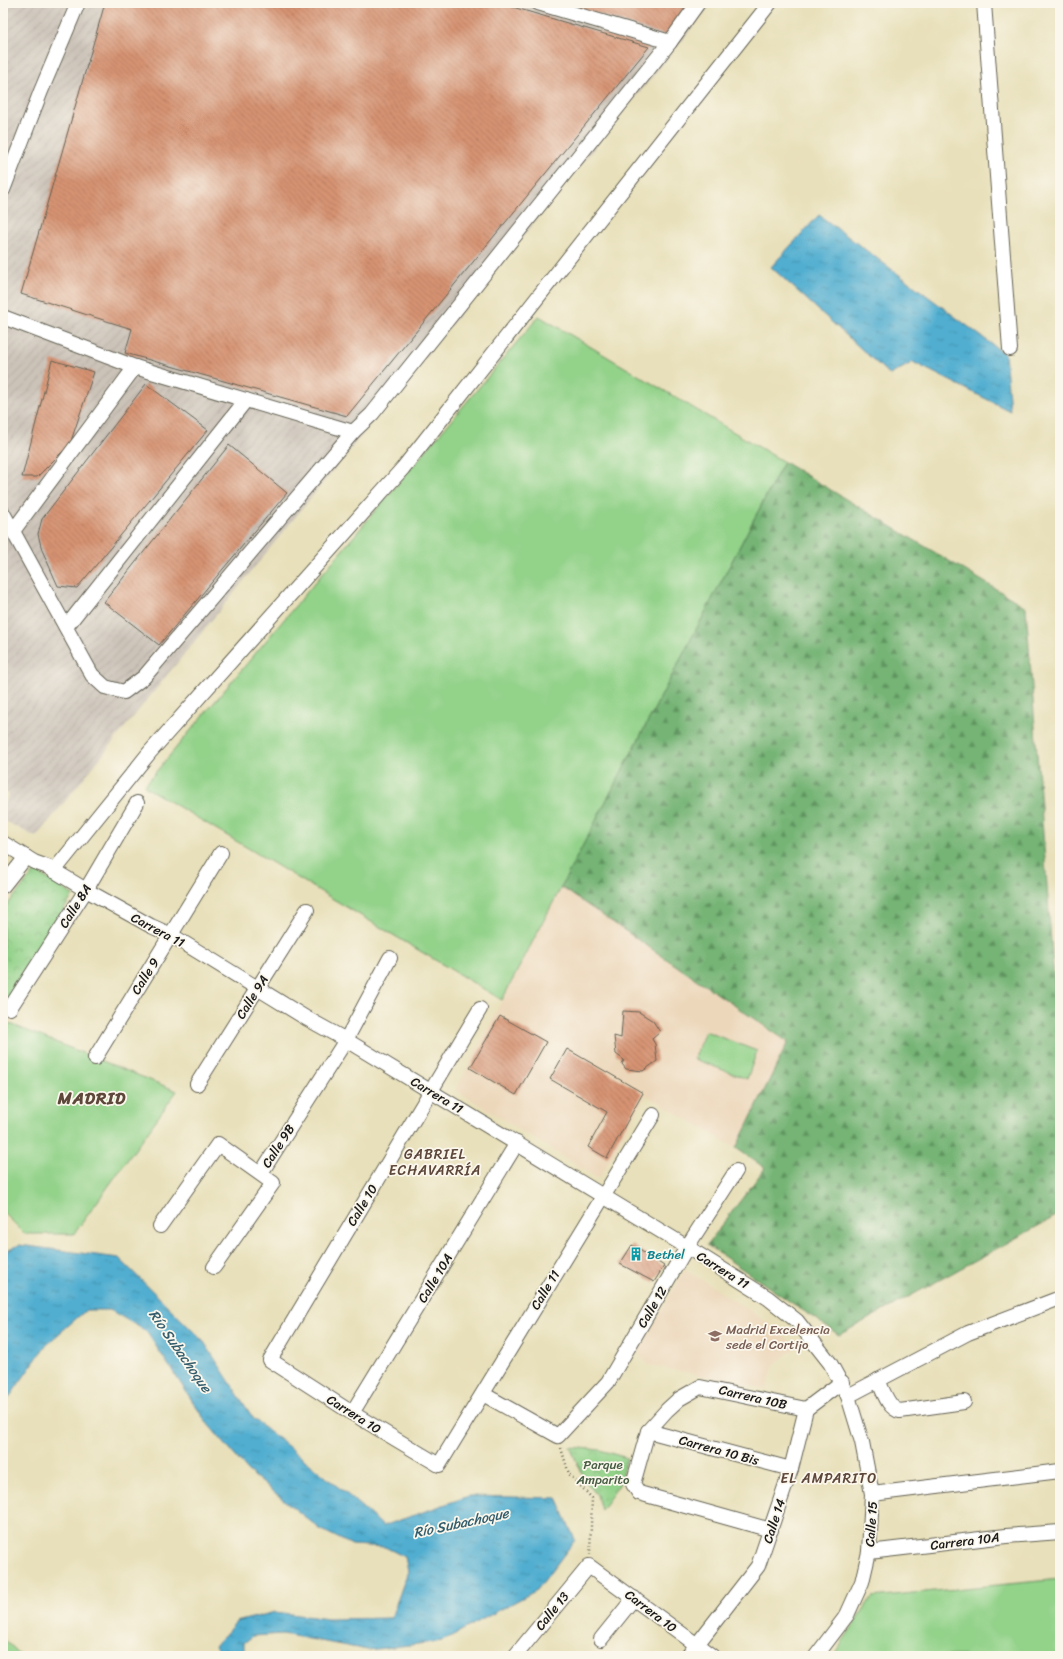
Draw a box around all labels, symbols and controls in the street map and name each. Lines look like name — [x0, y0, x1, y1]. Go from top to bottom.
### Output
street label: Calle 8A — [52, 879, 98, 933]
street label: Carrera 11 — [127, 906, 190, 954]
street label: Calle 9 — [125, 953, 165, 999]
street label: Calle 9A — [229, 970, 275, 1024]
street label: Carrera 11 — [406, 1070, 468, 1120]
district label: MADRID — [57, 1083, 126, 1113]
street label: Calle 9B — [255, 1119, 301, 1173]
district label: GABRIEL ECHAVARRÍA — [389, 1142, 481, 1183]
street label: Calle 10 — [340, 1179, 384, 1231]
place label: Bethel — [647, 1243, 685, 1266]
street label: Carrera 11 — [692, 1245, 754, 1295]
building icon: Bethel — [628, 1246, 644, 1262]
street label: Calle 10A — [411, 1249, 459, 1307]
street label: Calle 11 — [524, 1265, 566, 1314]
street label: Calle 12 — [631, 1281, 674, 1332]
water label: Río Subachoque — [142, 1304, 219, 1399]
place label: Madrid Excelencia sede el Cortijo — [725, 1318, 830, 1356]
school or university icon: Madrid Excelencia sede el Cortijo — [707, 1328, 723, 1344]
street label: Carrera 10B — [717, 1378, 789, 1416]
street label: Carrera 10 — [322, 1388, 386, 1440]
street label: Carrera 10 Bis — [676, 1428, 763, 1472]
park label: Parque Amparito — [576, 1453, 630, 1491]
district label: EL AMPARITO — [781, 1466, 877, 1491]
street label: Calle 14 — [756, 1496, 792, 1546]
water label: Río Subachoque — [411, 1500, 512, 1545]
street label: Calle 15 — [858, 1500, 884, 1548]
street label: Carrera 10A — [929, 1525, 1001, 1557]
street label: Carrera 10 — [620, 1583, 682, 1639]
street label: Calle 13 — [529, 1586, 575, 1636]

